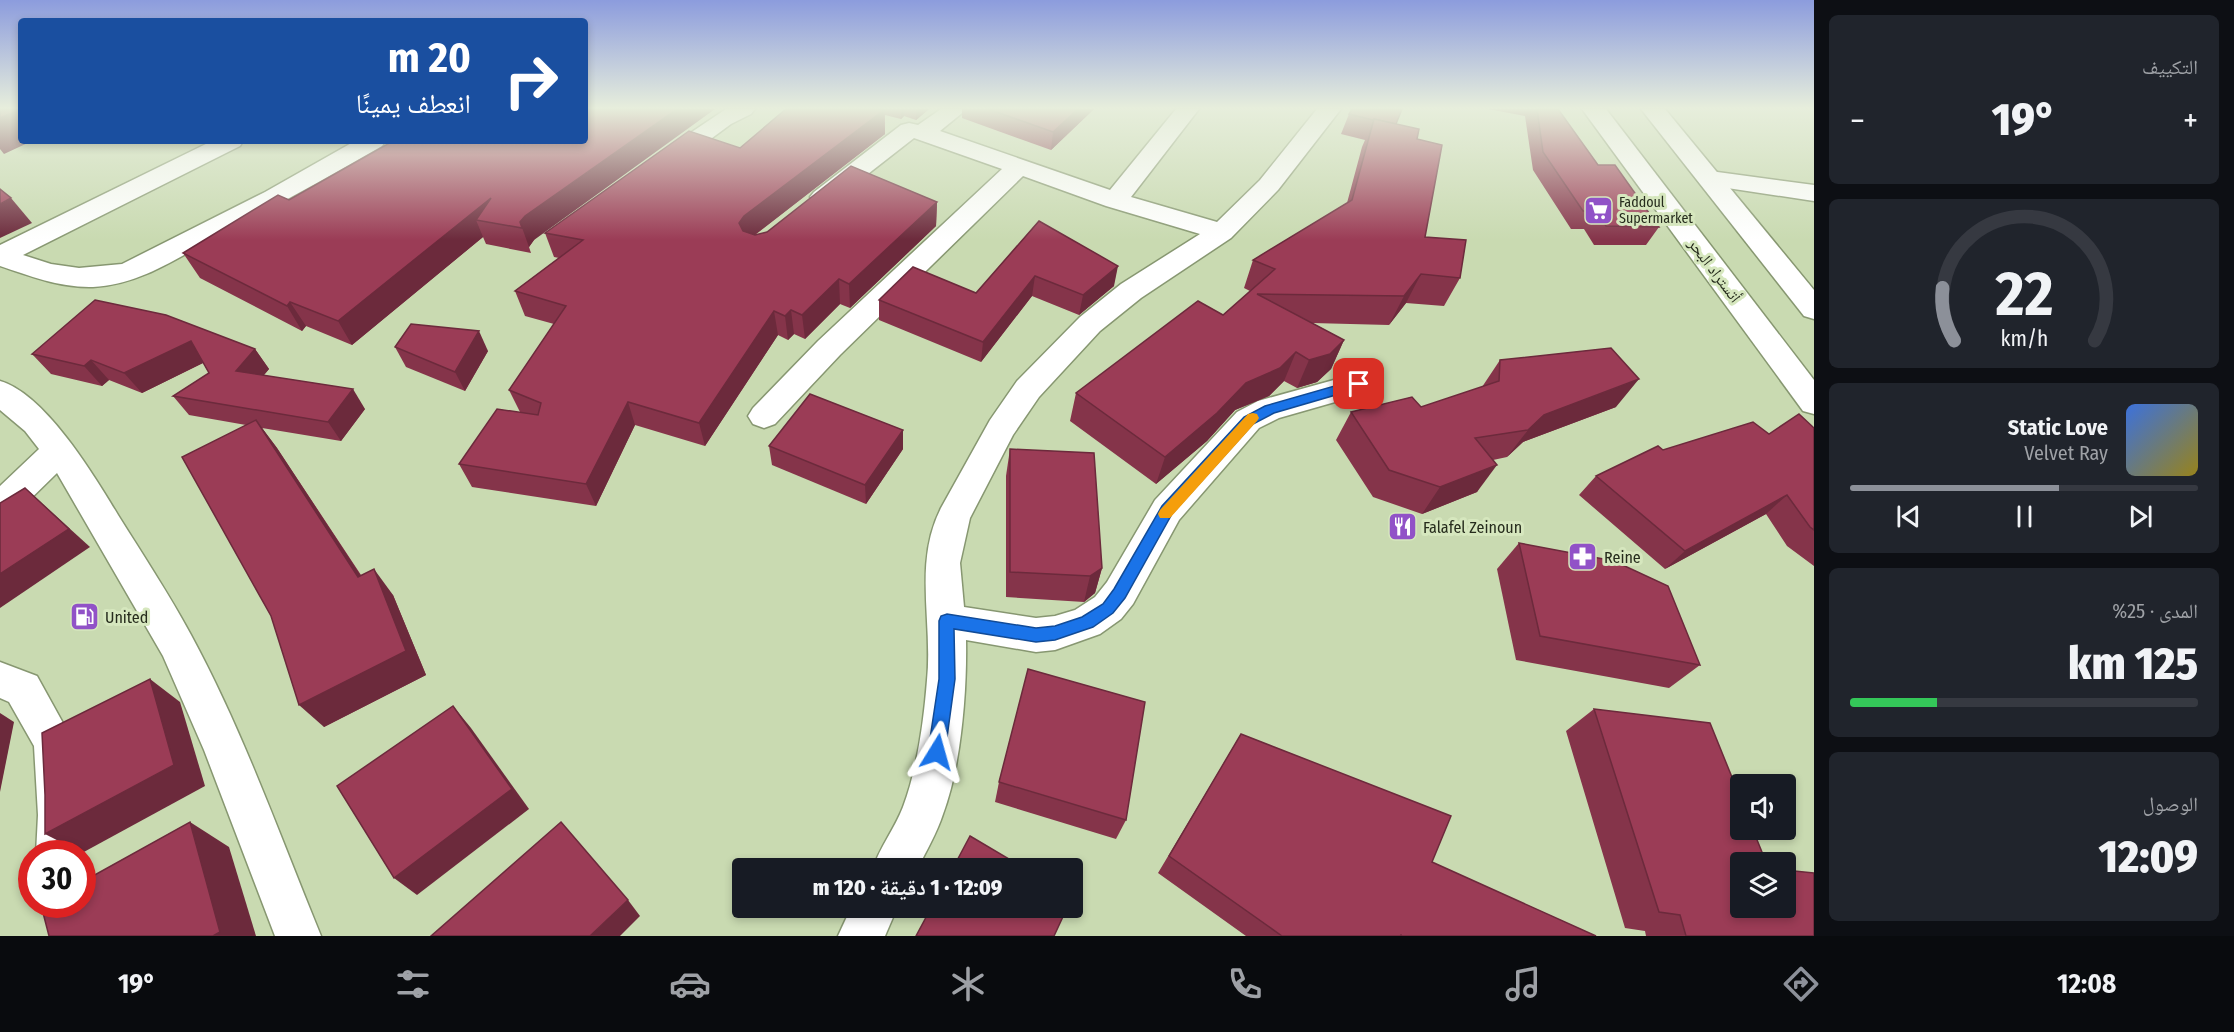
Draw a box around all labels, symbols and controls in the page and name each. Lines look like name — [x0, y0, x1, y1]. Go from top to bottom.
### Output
text: 20 m — [388, 33, 471, 83]
icon: right — [492, 42, 570, 120]
text: التكييف — [2142, 55, 2198, 79]
text: انعطف يمينًا — [356, 88, 471, 120]
text: 19° — [1992, 93, 2056, 147]
text: − — [1850, 101, 1865, 141]
text: + — [2183, 101, 2198, 141]
supermarket icon: Faddoul Supermarket — [1582, 194, 1614, 226]
place label: Faddoul Supermarket — [1619, 194, 1693, 227]
street label: أتستراد البحر — [1684, 234, 1745, 306]
text: 22 — [1994, 257, 2053, 332]
text: km/h — [2000, 326, 2048, 352]
pin — [1333, 358, 1384, 409]
icon: arrive — [1342, 367, 1375, 400]
text: Static Love — [2008, 414, 2108, 441]
text: Velvet Ray — [2024, 441, 2108, 465]
icon: previous — [1892, 500, 1925, 533]
icon: pause — [2008, 500, 2041, 533]
icon: next — [2124, 500, 2157, 533]
restaurant icon: Falafel Zeinoun — [1386, 511, 1418, 543]
place label: Falafel Zeinoun — [1423, 518, 1522, 537]
pharmacy icon: Reine — [1567, 541, 1599, 573]
place label: Reine — [1604, 548, 1641, 567]
text: المدى · 25% — [2112, 599, 2198, 623]
fuel station icon: United — [68, 601, 100, 633]
place label: United — [105, 608, 148, 627]
text: 125 km — [2068, 637, 2198, 691]
position arrow — [905, 720, 969, 784]
map controls — [1730, 774, 1796, 918]
button: sound — [1730, 774, 1796, 840]
text: الوصول — [2143, 792, 2198, 816]
text: 12:09 — [2099, 830, 2198, 884]
speed limit sign: 30 — [18, 840, 96, 918]
button: layers — [1730, 852, 1796, 918]
text: 12:09 · 1 دقيقة · 120 m — [813, 874, 1002, 901]
icon: filters — [392, 963, 434, 1005]
icon: car — [669, 963, 711, 1005]
icon: climate — [947, 963, 989, 1005]
icon: phone — [1224, 963, 1266, 1005]
icon: music — [1502, 963, 1544, 1005]
icon: directions — [1780, 963, 1822, 1005]
text: 19° — [118, 968, 156, 1000]
text: 12:08 — [2057, 968, 2116, 1000]

